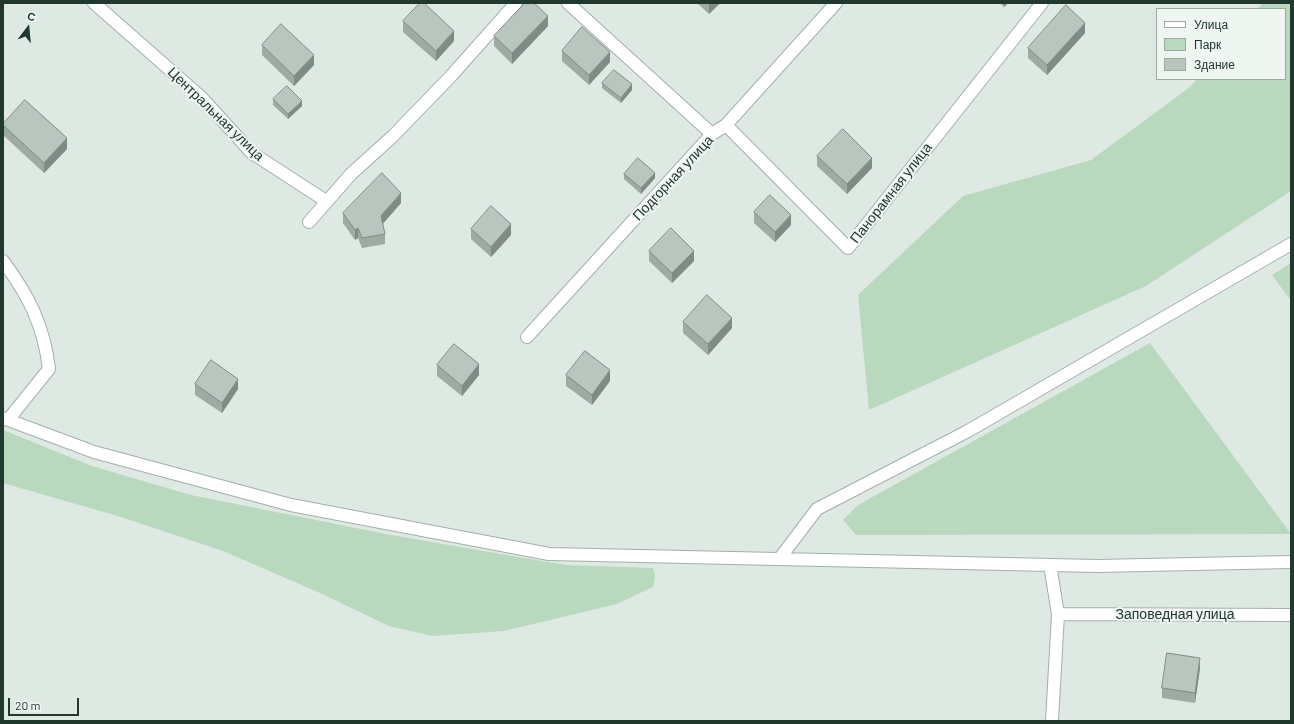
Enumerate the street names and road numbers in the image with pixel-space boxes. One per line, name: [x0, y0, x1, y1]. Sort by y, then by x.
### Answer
street label: Центральная улица: [164, 64, 268, 164]
street label: Подгорная улица: [629, 132, 717, 224]
street label: Панорамная улица: [847, 139, 935, 247]
street label: Заповедная улица: [1116, 606, 1234, 622]

